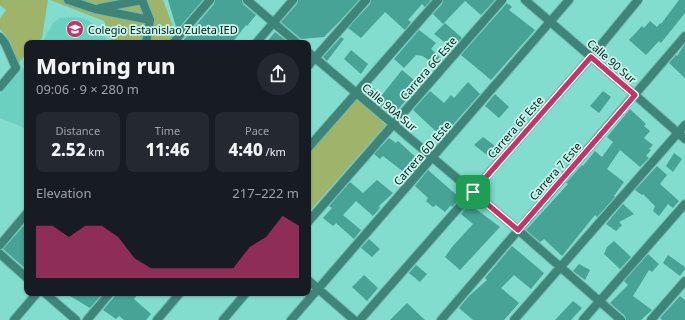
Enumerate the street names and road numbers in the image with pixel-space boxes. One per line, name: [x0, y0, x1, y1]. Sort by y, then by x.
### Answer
street label: Carrera 6C Este: [396, 33, 460, 103]
street label: Calle 90 Sur: [584, 35, 640, 87]
street label: Calle 90A Sur: [359, 79, 421, 135]
street label: Carrera 6F Este: [484, 93, 546, 161]
street label: Carrera 6D Este: [390, 118, 454, 188]
street label: Carrera 7 Este: [526, 139, 584, 203]

